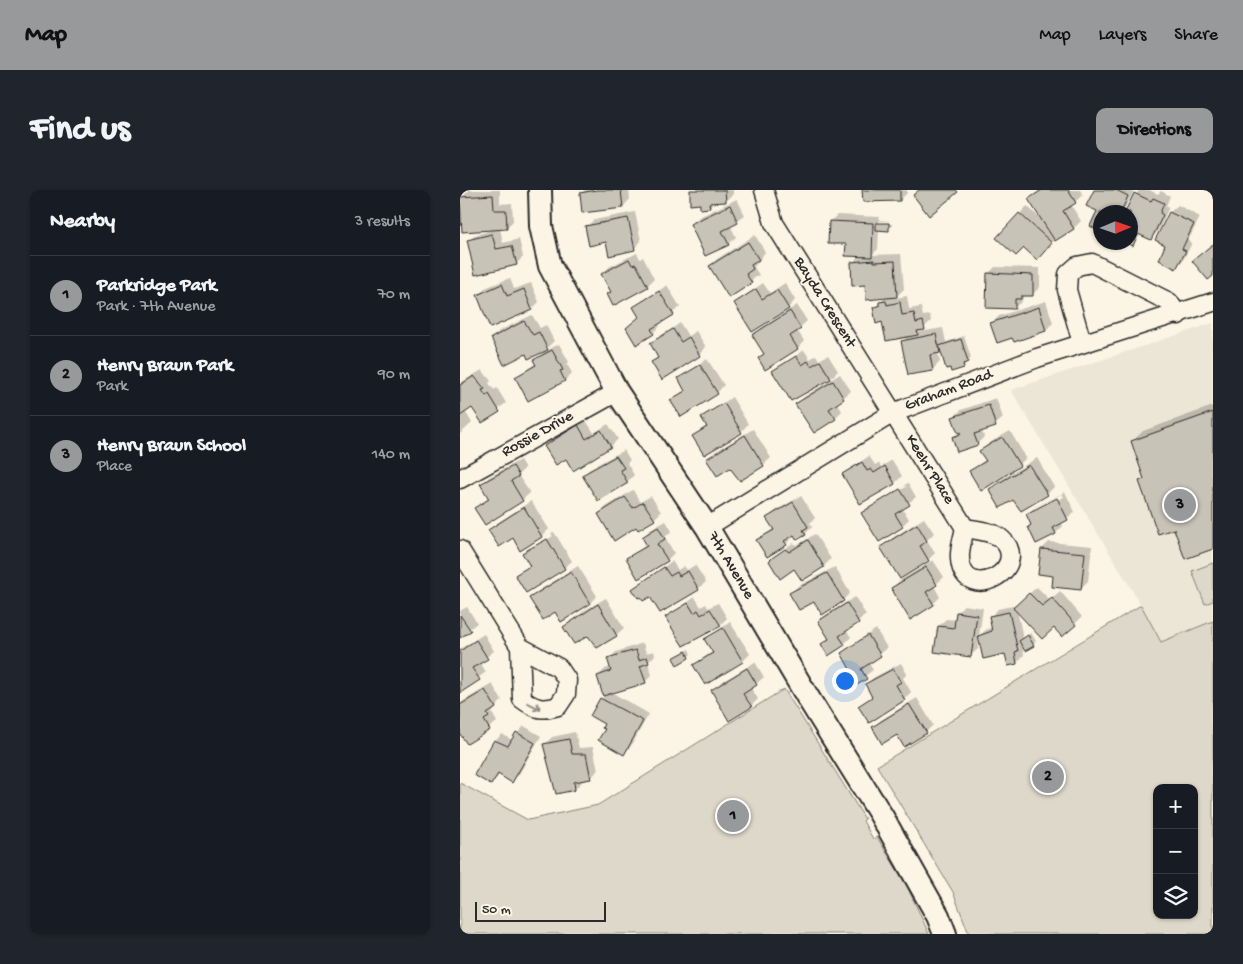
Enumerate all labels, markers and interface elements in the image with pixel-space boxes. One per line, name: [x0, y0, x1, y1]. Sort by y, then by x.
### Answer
text: Map: [25, 21, 67, 50]
text: Map: [1039, 25, 1071, 46]
text: Layers: [1099, 25, 1146, 46]
text: Share: [1174, 25, 1218, 46]
button: Directions: [1096, 108, 1213, 153]
text: Find us: [30, 110, 130, 151]
north arrow: [1093, 205, 1138, 250]
text: Nearby: [50, 210, 115, 235]
text: 3 results: [355, 213, 410, 232]
street label: Bayda Crescent: [788, 253, 860, 353]
text: Parkridge Park: [97, 275, 217, 298]
text: 1: [63, 286, 69, 305]
text: 70 m: [377, 286, 410, 305]
text: Park · 7th Avenue: [97, 298, 215, 317]
text: Henry Braun Park: [97, 355, 233, 378]
street label: Graham Road: [903, 365, 997, 416]
text: 2: [62, 366, 70, 385]
text: 90 m: [378, 366, 410, 385]
text: Park: [97, 378, 128, 397]
street label: Rossie Drive: [499, 407, 578, 462]
street label: Keehr Place: [900, 432, 958, 509]
text: Henry Braun School: [97, 435, 246, 458]
text: 3: [62, 446, 70, 465]
text: 140 m: [372, 446, 410, 465]
text: Place: [97, 458, 132, 477]
pin: 3: [1164, 486, 1196, 524]
street label: 7th Avenue: [702, 528, 758, 604]
your location: [832, 668, 858, 694]
one-way arrow: [526, 702, 541, 712]
pin: 2: [1032, 758, 1064, 796]
map controls: [1153, 784, 1198, 919]
button: +: [1153, 784, 1198, 829]
pin: 1: [717, 797, 749, 835]
button: −: [1153, 829, 1198, 874]
button: layers: [1153, 874, 1198, 919]
scale bar: [475, 899, 606, 922]
text: 50 m: [482, 902, 511, 919]

